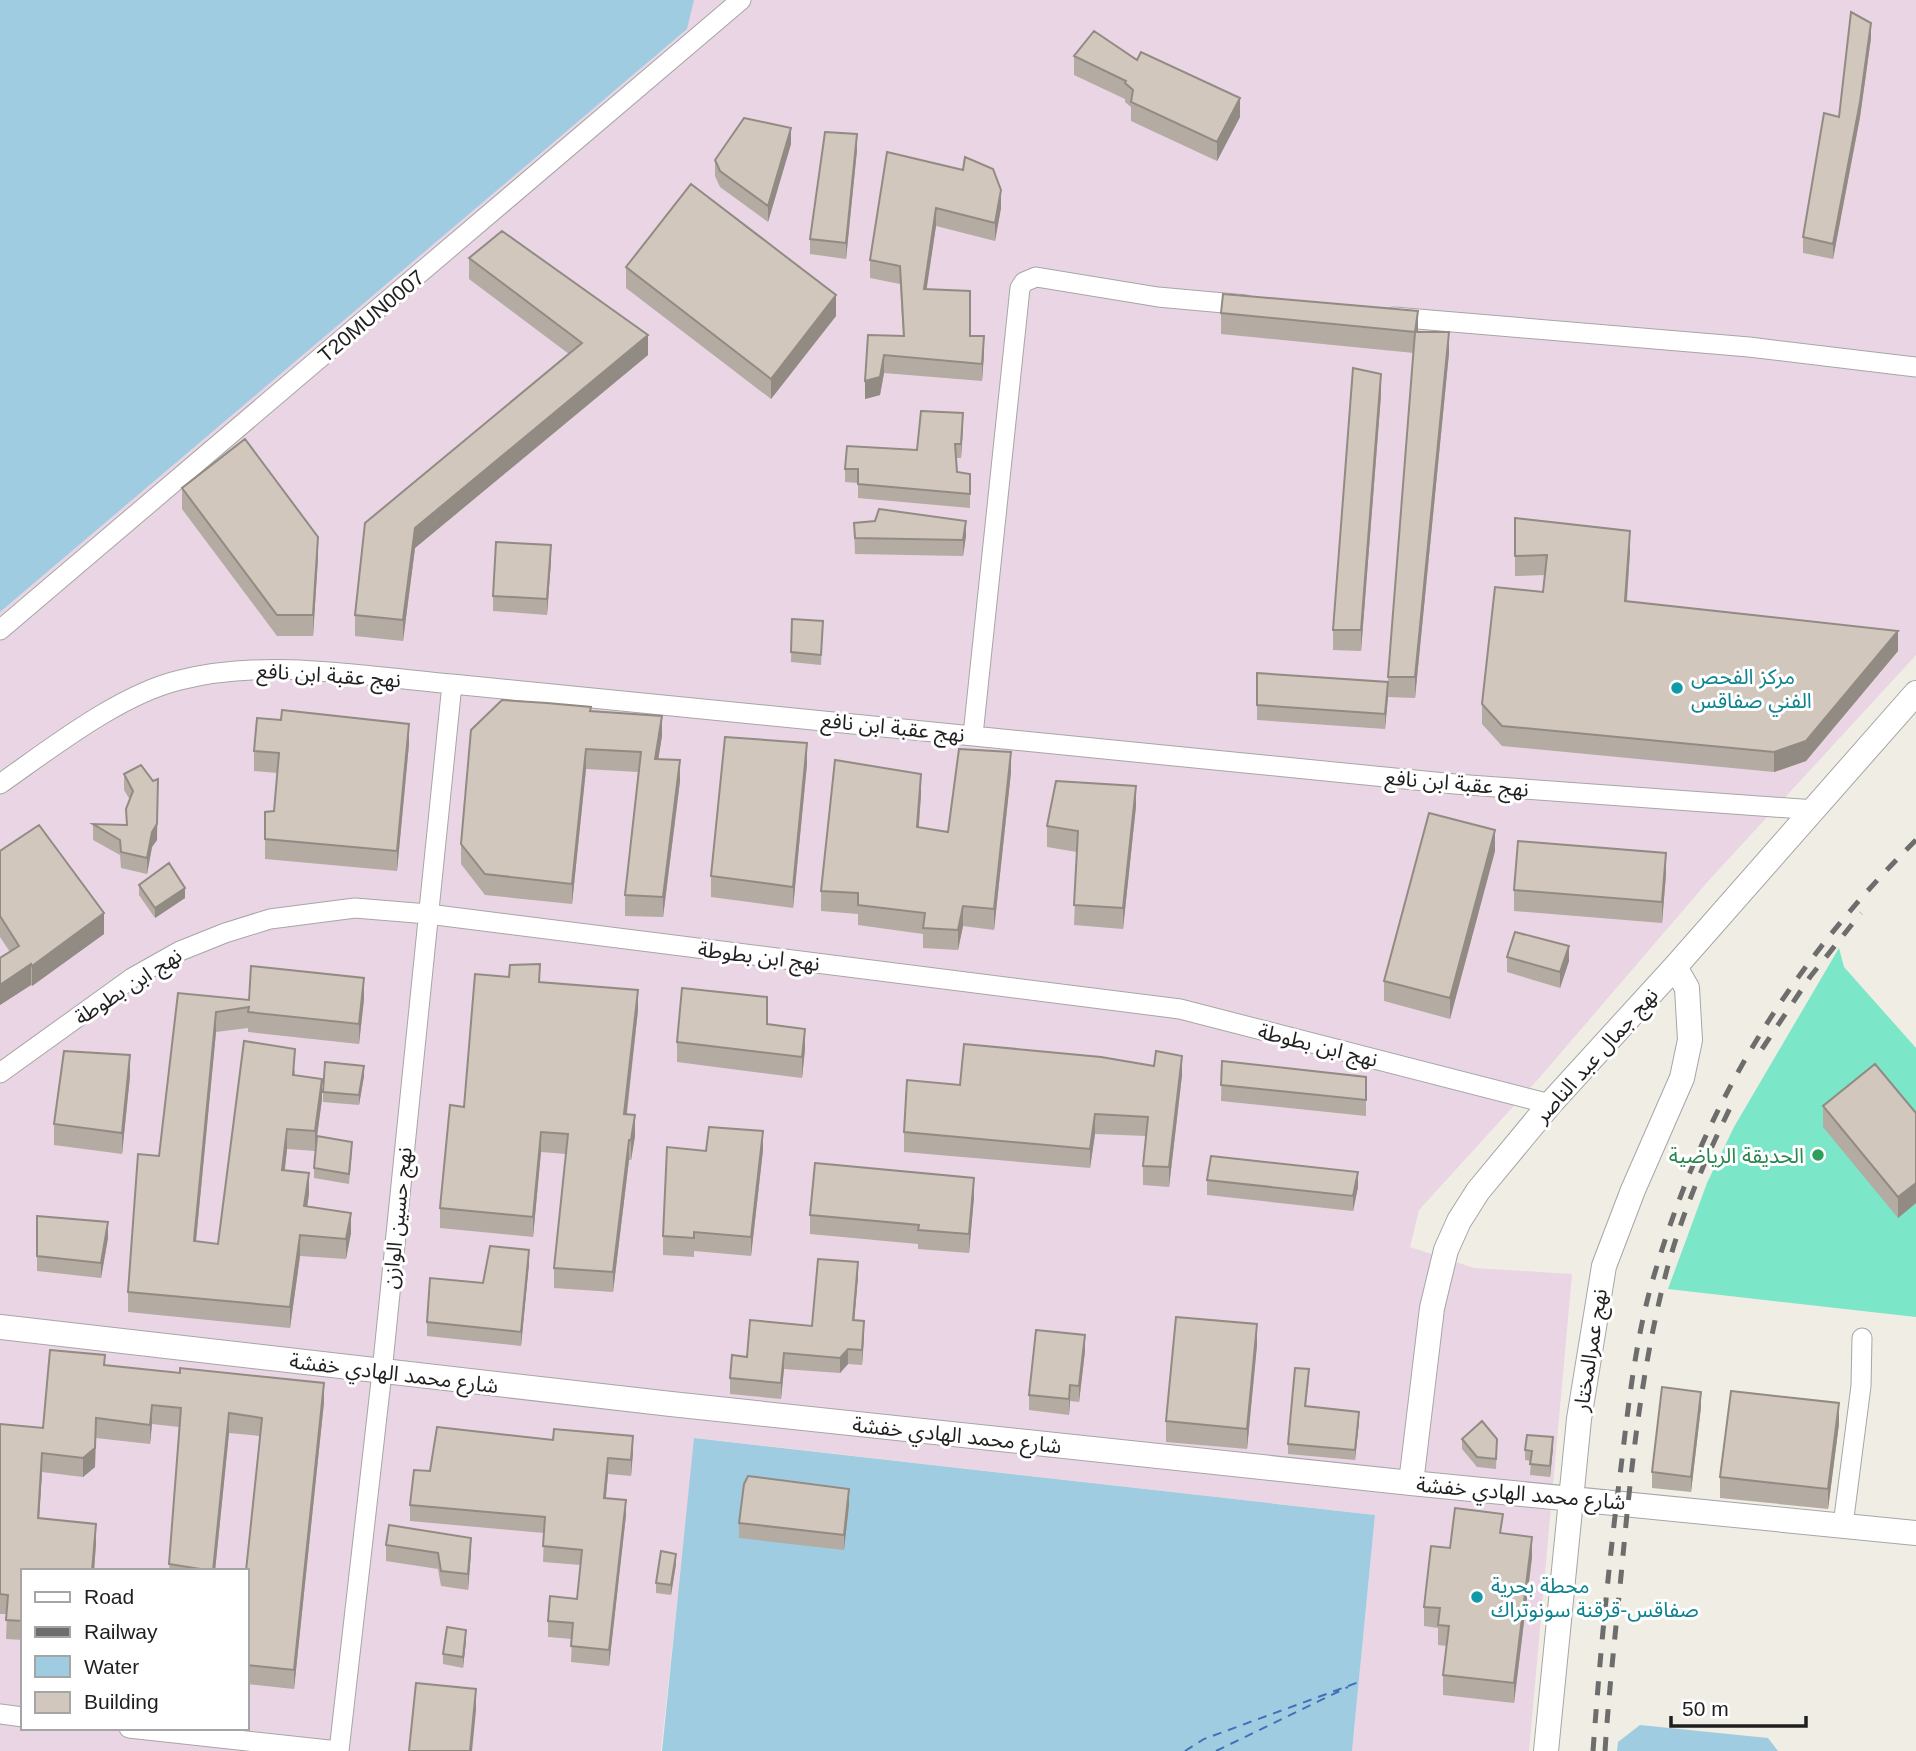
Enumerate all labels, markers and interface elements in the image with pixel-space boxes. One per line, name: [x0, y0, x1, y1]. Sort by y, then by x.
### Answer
street label: T20MUN0007: [314, 265, 428, 367]
street label: نهج عقبة ابن نافع: [256, 659, 402, 695]
place label: مركز الفحص الفني صفاقس: [1691, 665, 1812, 716]
marker: مركز الفحص الفني صفاقس: [1669, 680, 1685, 696]
street label: نهج عقبة ابن نافع: [820, 708, 966, 750]
street label: نهج عقبة ابن نافع: [1384, 765, 1530, 805]
street label: نهج ابن بطوطة: [696, 937, 821, 979]
street label: نهج ابن بطوطة: [70, 943, 188, 1032]
street label: نهج جمال عبد الناصر: [1529, 983, 1665, 1130]
street label: نهج ابن بطوطة: [1255, 1019, 1380, 1075]
place label: الحديقة الرياضية: [1669, 1144, 1804, 1168]
street label: نهج حسين الوازن: [378, 1146, 420, 1290]
marker: الحديقة الرياضية: [1810, 1147, 1826, 1163]
street label: نهج عمرالمختار: [1569, 1287, 1615, 1415]
street label: شارع محمد الهادي خفشة: [288, 1349, 500, 1402]
street label: شارع محمد الهادي خفشة: [851, 1413, 1063, 1462]
street label: شارع محمد الهادي خفشة: [1415, 1472, 1627, 1518]
legend: [21, 1569, 248, 1730]
place label: محطة بحرية صفاقس-قرقنة سونوتراك: [1491, 1574, 1699, 1622]
text: Road: [84, 1585, 134, 1608]
marker: محطة بحرية صفاقس-قرقنة سونوتراك: [1469, 1589, 1485, 1605]
text: Railway: [84, 1620, 158, 1643]
text: Water: [84, 1655, 139, 1678]
scale bar: [1671, 1684, 1806, 1728]
text: Building: [84, 1690, 159, 1713]
text: 50 m: [1682, 1697, 1729, 1720]

